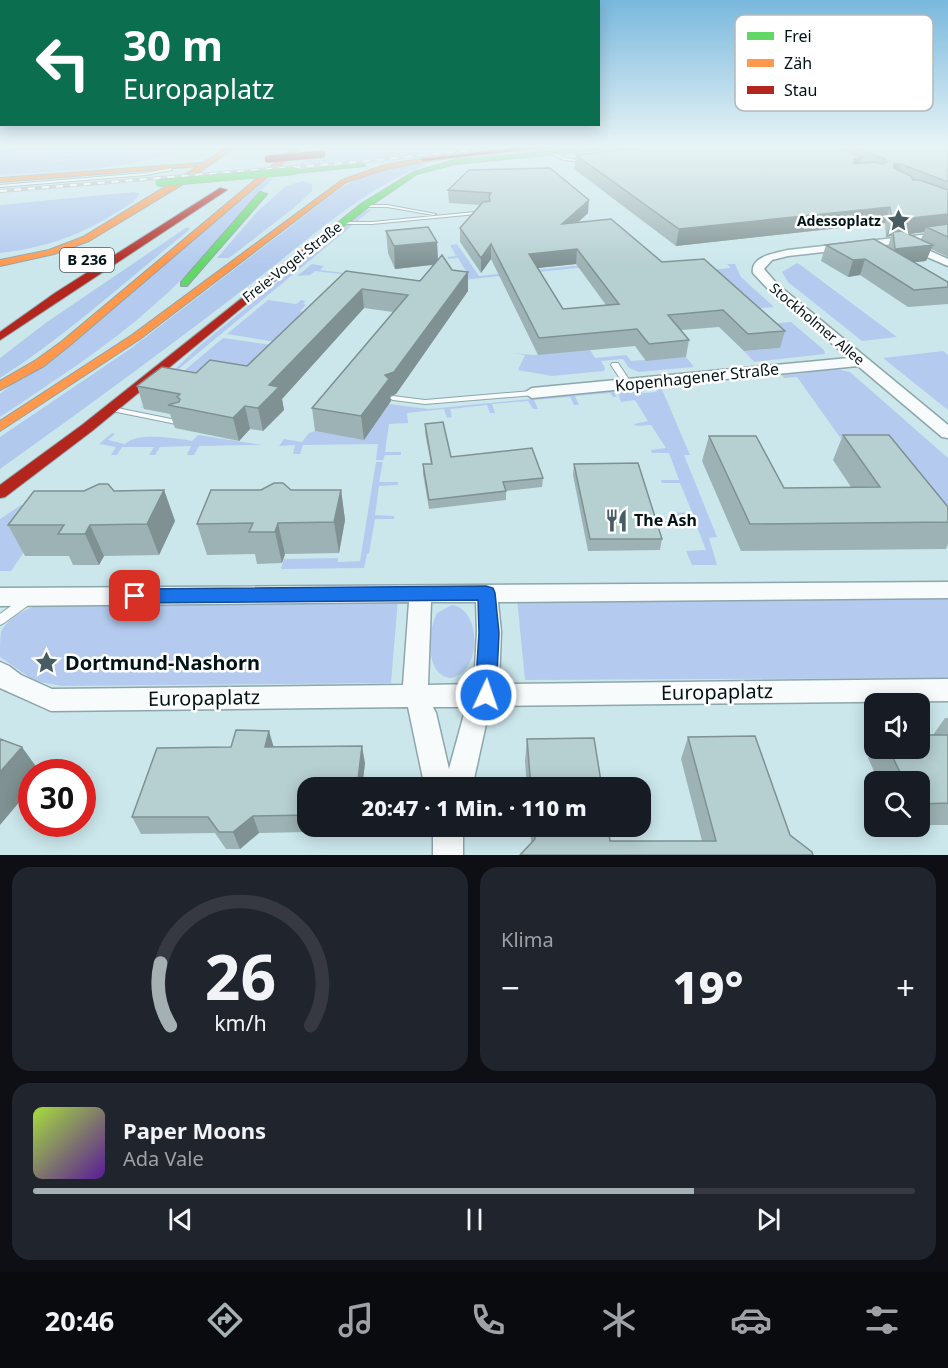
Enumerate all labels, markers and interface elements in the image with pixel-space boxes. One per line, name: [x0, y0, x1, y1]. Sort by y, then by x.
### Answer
legend: [735, 15, 933, 111]
text: 30 m: [123, 16, 223, 73]
icon: left: [24, 24, 102, 102]
text: Frei: [784, 25, 812, 47]
text: Zäh: [784, 52, 812, 74]
text: Europaplatz: [123, 70, 275, 107]
text: Stau: [784, 79, 817, 101]
place icon: Adessoplatz: [886, 208, 912, 234]
place label: Adessoplatz: [797, 211, 881, 230]
street label: Freie-Vogel-Straße: [238, 217, 345, 306]
road number: B 236: [60, 248, 114, 272]
street label: Stockholmer Allee: [766, 278, 869, 369]
street label: Kopenhagener Straße: [614, 357, 780, 397]
restaurant icon: The Ash: [603, 507, 629, 533]
place label: The Ash: [634, 509, 697, 531]
pin: [109, 570, 160, 621]
icon: arrive: [118, 579, 151, 612]
place label: Dortmund-Nashorn: [65, 649, 260, 676]
place icon: Dortmund-Nashorn: [34, 650, 60, 676]
position arrow: [454, 663, 518, 727]
street label: Europaplatz: [661, 677, 773, 706]
street label: Europaplatz: [148, 683, 260, 712]
map controls: [864, 693, 930, 837]
button: sound: [864, 693, 930, 759]
speed limit sign: 30: [18, 759, 96, 837]
button: search: [864, 771, 930, 837]
text: 20:47 · 1 Min. · 110 m: [361, 792, 587, 822]
text: Klima: [501, 926, 554, 953]
text: 26: [204, 933, 276, 1018]
text: 19°: [672, 956, 744, 1017]
text: −: [501, 965, 520, 1010]
text: +: [896, 965, 915, 1010]
text: km/h: [214, 1008, 266, 1037]
text: Paper Moons: [123, 1115, 266, 1145]
text: Ada Vale: [123, 1145, 204, 1172]
icon: previous: [164, 1203, 197, 1236]
icon: pause: [458, 1203, 491, 1236]
icon: next: [752, 1203, 785, 1236]
icon: directions: [204, 1299, 246, 1341]
icon: music: [335, 1299, 377, 1341]
icon: phone: [467, 1299, 509, 1341]
icon: climate: [598, 1299, 640, 1341]
icon: car: [730, 1299, 772, 1341]
icon: filters: [861, 1299, 903, 1341]
text: 20:46: [45, 1302, 114, 1339]

